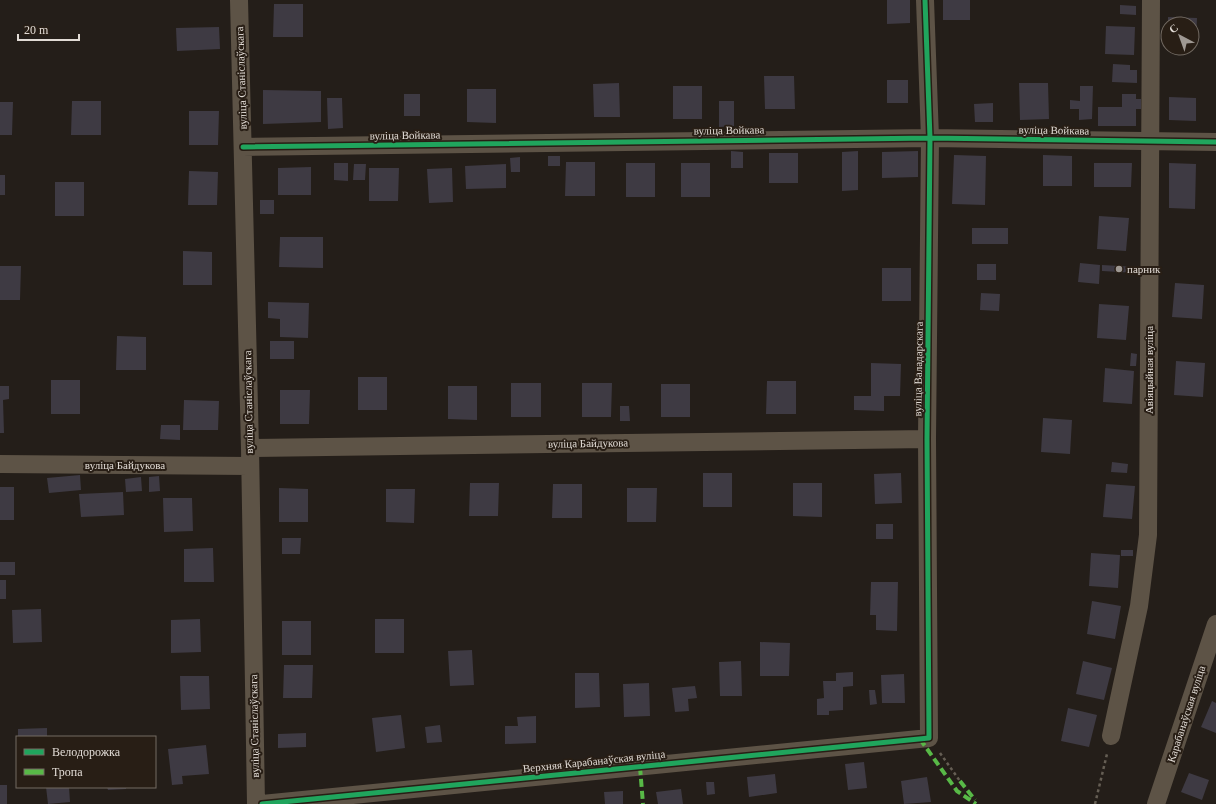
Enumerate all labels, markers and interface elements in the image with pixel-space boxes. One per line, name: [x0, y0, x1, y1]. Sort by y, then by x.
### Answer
scale bar: [18, 16, 79, 42]
north arrow: [1160, 16, 1200, 56]
text: С: [1167, 21, 1180, 36]
text: 20 m: [24, 23, 49, 37]
street label: вуліца Станіслаўскага: [233, 26, 249, 130]
street label: вуліца Войкава: [694, 123, 765, 137]
street label: вуліца Войкава: [1019, 123, 1090, 137]
street label: вуліца Войкава: [370, 128, 441, 142]
place label: парник: [1127, 263, 1161, 275]
marker: парник: [1114, 264, 1124, 274]
street label: вуліца Валадарскага: [911, 321, 925, 417]
street label: Авіяцыйная вуліца: [1143, 326, 1155, 414]
street label: вуліца Станіслаўскага: [241, 350, 255, 454]
street label: вуліца Байдукова: [548, 436, 628, 450]
street label: вуліца Байдукова: [85, 459, 165, 471]
street label: Карабанаўская вуліца: [1165, 664, 1207, 764]
street label: вуліца Станіслаўскага: [247, 674, 261, 778]
legend: [16, 736, 156, 788]
text: Велодорожка: [52, 745, 121, 759]
street label: Верхняя Карабанаўская вуліца: [522, 748, 666, 774]
text: Тропа: [52, 765, 83, 779]

